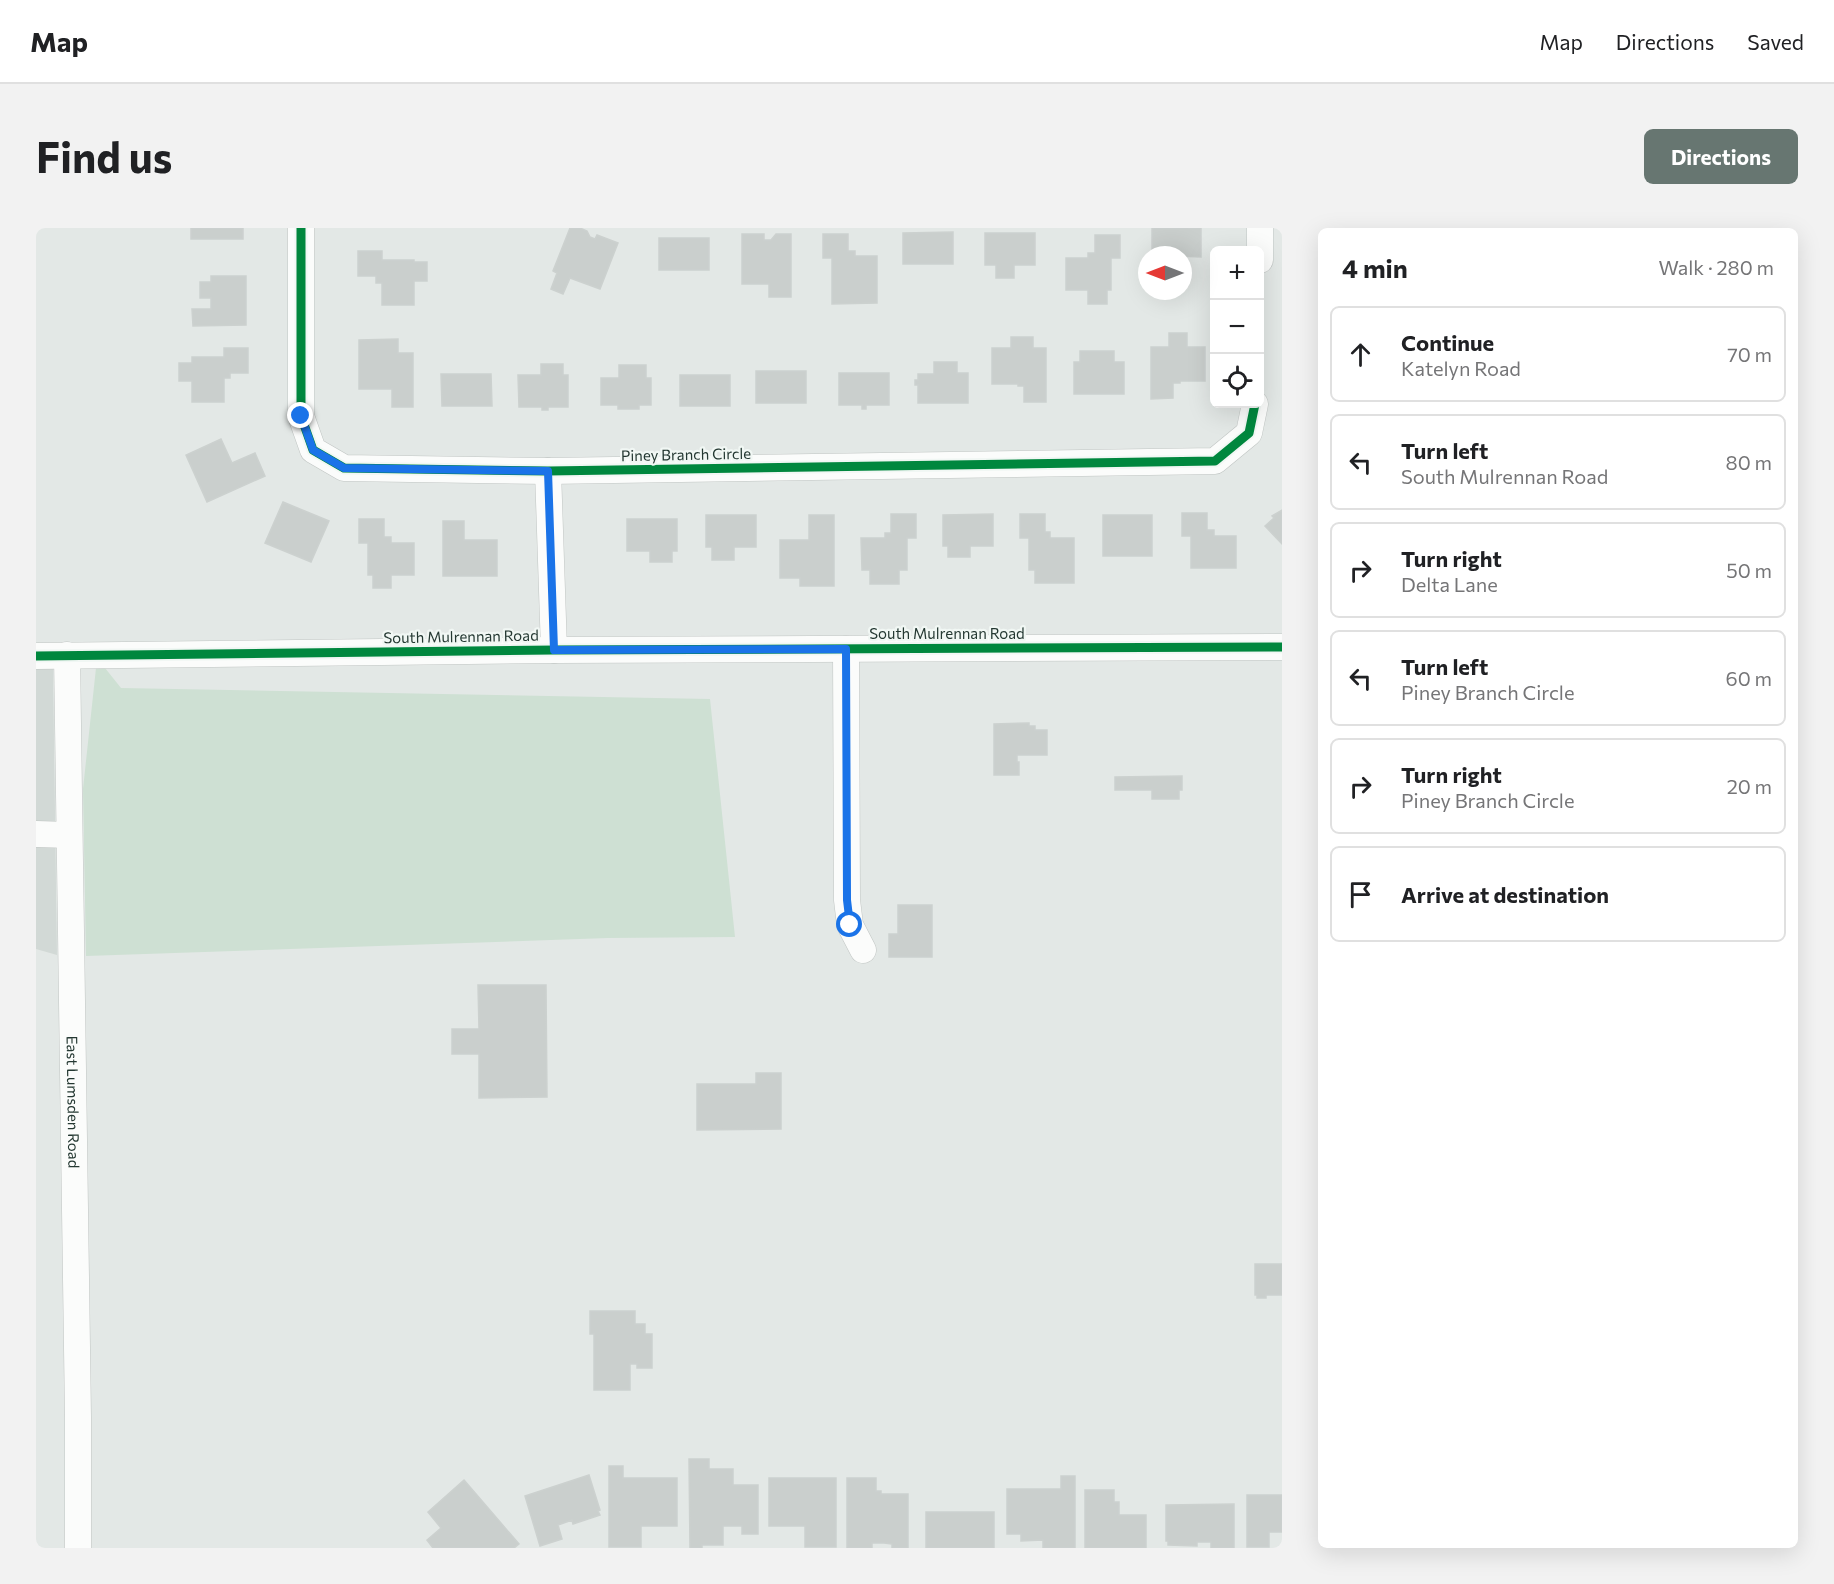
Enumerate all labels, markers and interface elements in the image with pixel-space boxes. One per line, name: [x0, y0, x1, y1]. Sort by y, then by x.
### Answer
text: Map: [30, 24, 88, 58]
text: Map: [1540, 29, 1583, 54]
text: Directions: [1616, 29, 1714, 54]
text: Saved: [1747, 29, 1804, 54]
button: Directions: [1644, 129, 1798, 184]
text: Find us: [36, 130, 172, 182]
north arrow: [1138, 246, 1192, 300]
map controls: [1210, 246, 1264, 408]
button: +: [1210, 246, 1264, 300]
text: 4 min: [1342, 252, 1408, 283]
text: Walk · 280 m: [1658, 255, 1774, 279]
button: −: [1210, 300, 1264, 354]
text: Continue: [1401, 329, 1494, 356]
icon: ahead: [1344, 338, 1377, 371]
text: 70 m: [1727, 342, 1772, 366]
button: locate: [1210, 354, 1264, 408]
text: Katelyn Road: [1401, 356, 1521, 380]
route end: [287, 402, 313, 428]
text: Turn left: [1401, 437, 1488, 464]
street label: Piney Branch Circle: [621, 444, 751, 464]
icon: left: [1344, 446, 1377, 479]
text: 80 m: [1726, 450, 1772, 474]
text: South Mulrennan Road: [1401, 464, 1608, 488]
text: Turn right: [1401, 545, 1502, 572]
icon: right: [1344, 554, 1377, 587]
text: 50 m: [1726, 558, 1772, 582]
text: Delta Lane: [1401, 572, 1498, 596]
street label: South Mulrennan Road: [869, 624, 1025, 642]
street label: South Mulrennan Road: [383, 626, 539, 646]
text: Turn left: [1401, 653, 1488, 680]
icon: left: [1344, 662, 1377, 695]
text: 60 m: [1726, 666, 1772, 690]
text: Piney Branch Circle: [1401, 680, 1574, 704]
text: Turn right: [1401, 761, 1502, 788]
icon: right: [1344, 770, 1377, 803]
text: 20 m: [1727, 774, 1772, 798]
text: Piney Branch Circle: [1401, 788, 1574, 812]
icon: arrive: [1344, 878, 1377, 911]
text: Arrive at destination: [1401, 881, 1609, 908]
route start: [836, 911, 862, 937]
street label: East Lumsden Road: [63, 1036, 83, 1168]

